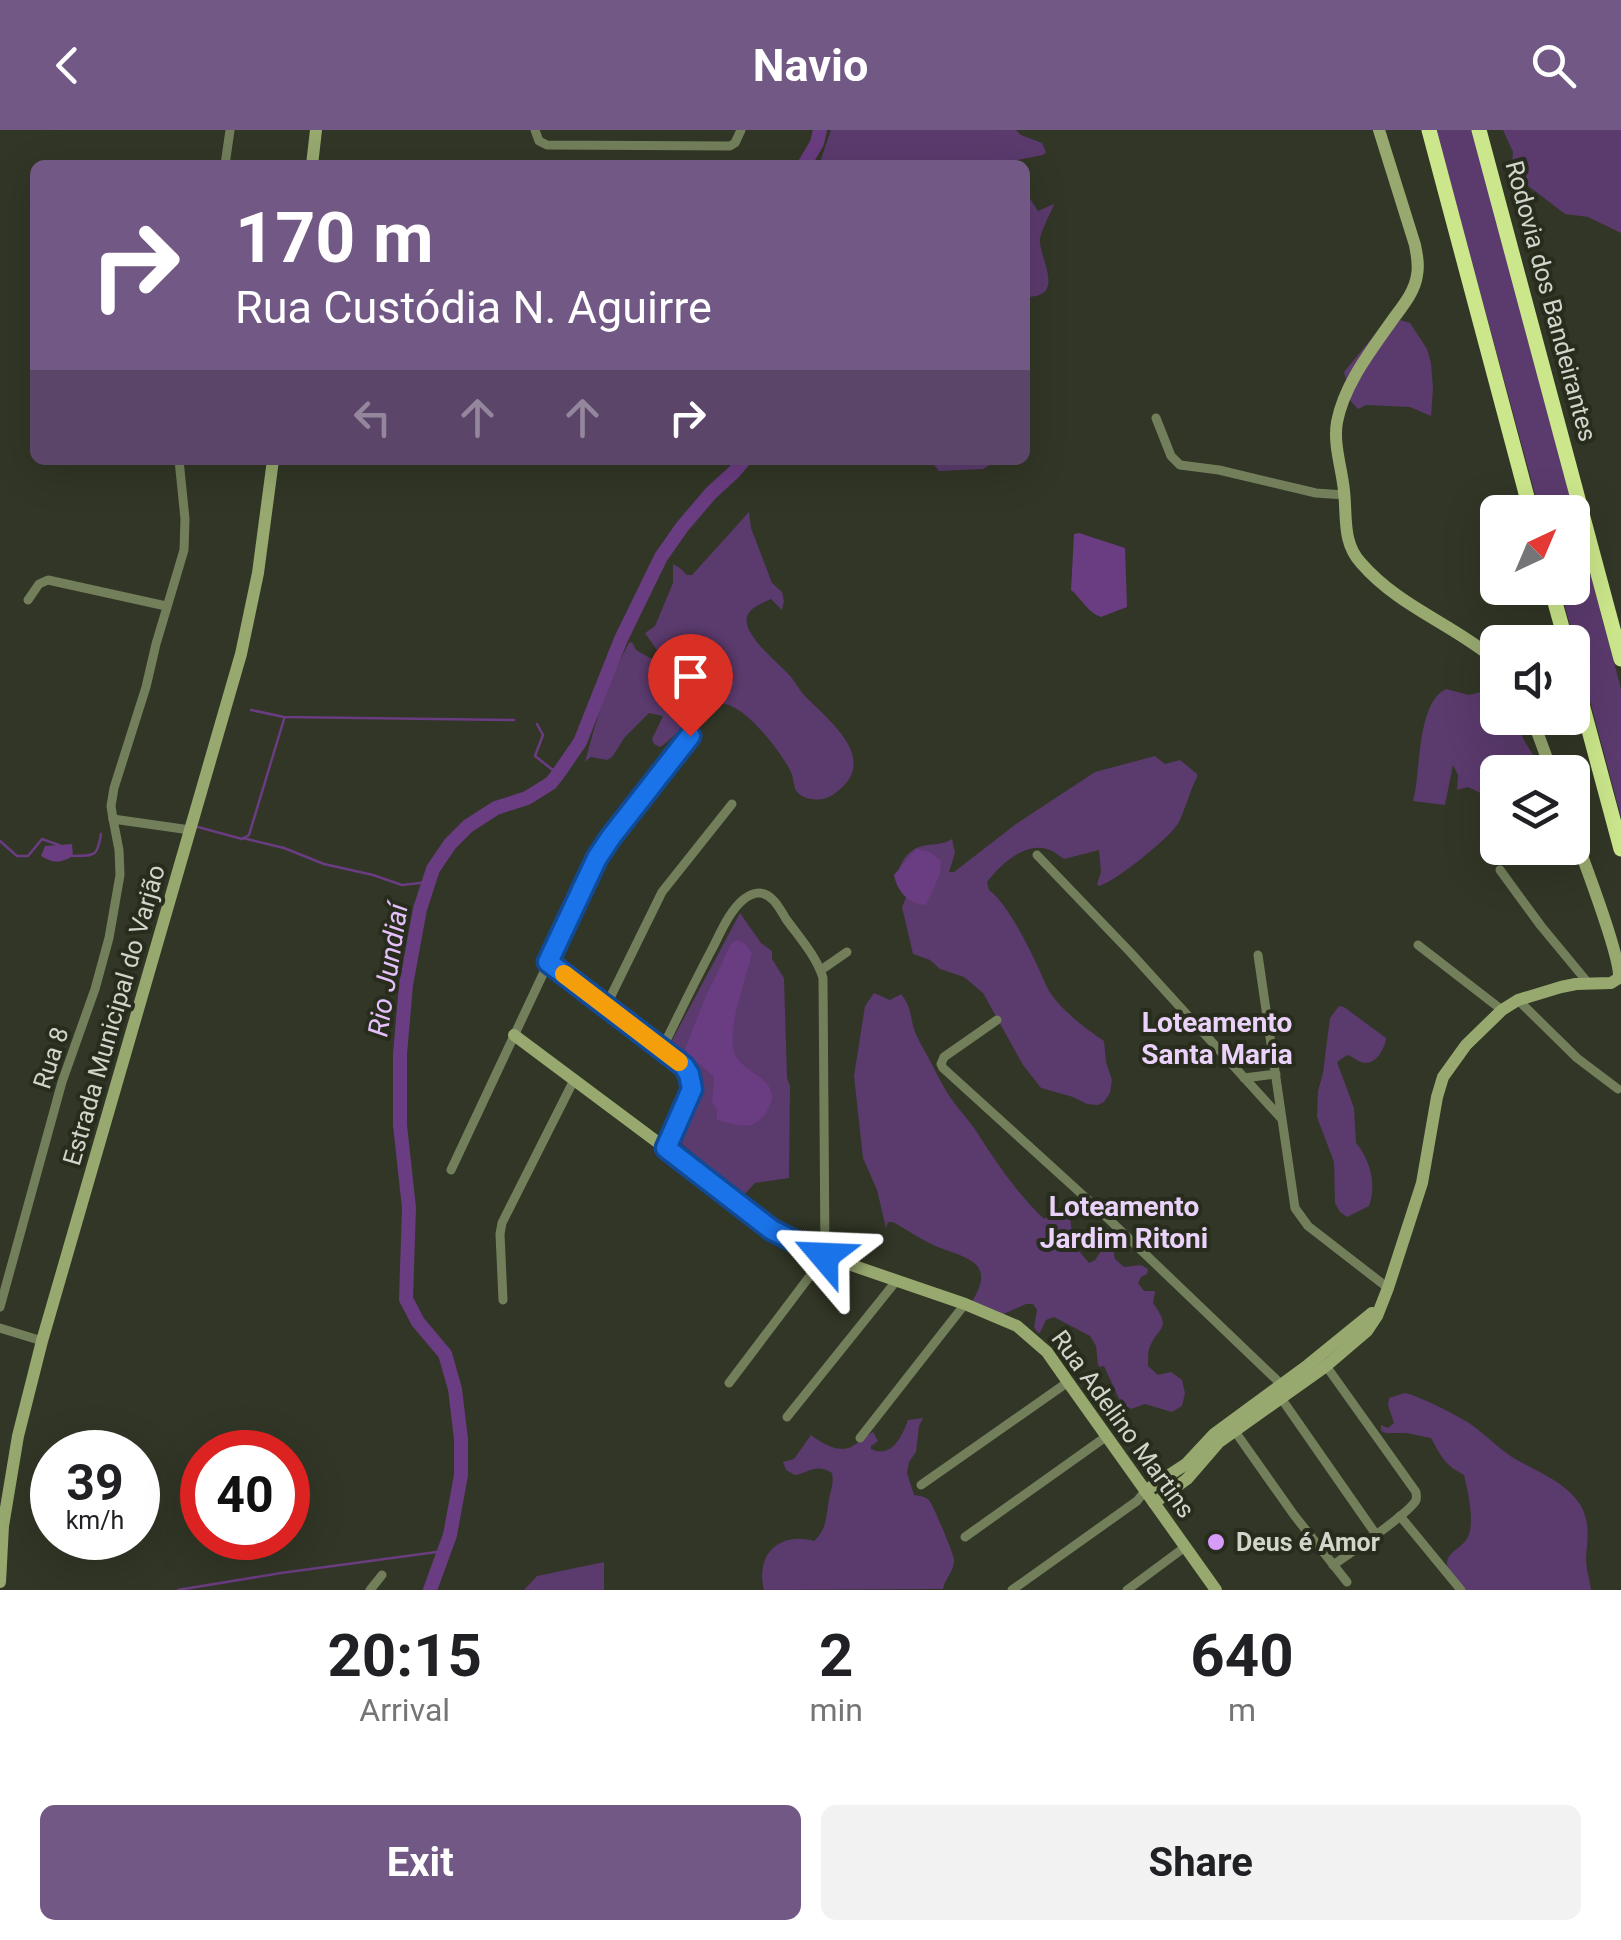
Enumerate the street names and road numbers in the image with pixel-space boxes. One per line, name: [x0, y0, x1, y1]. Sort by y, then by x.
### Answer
street label: Rodovia dos Bandeirantes: [1500, 157, 1602, 445]
street label: Estrada Municipal do Varjão: [57, 861, 171, 1169]
street label: Rua 8: [27, 1024, 75, 1092]
street label: Rua Adelino Martins: [1045, 1325, 1201, 1523]

